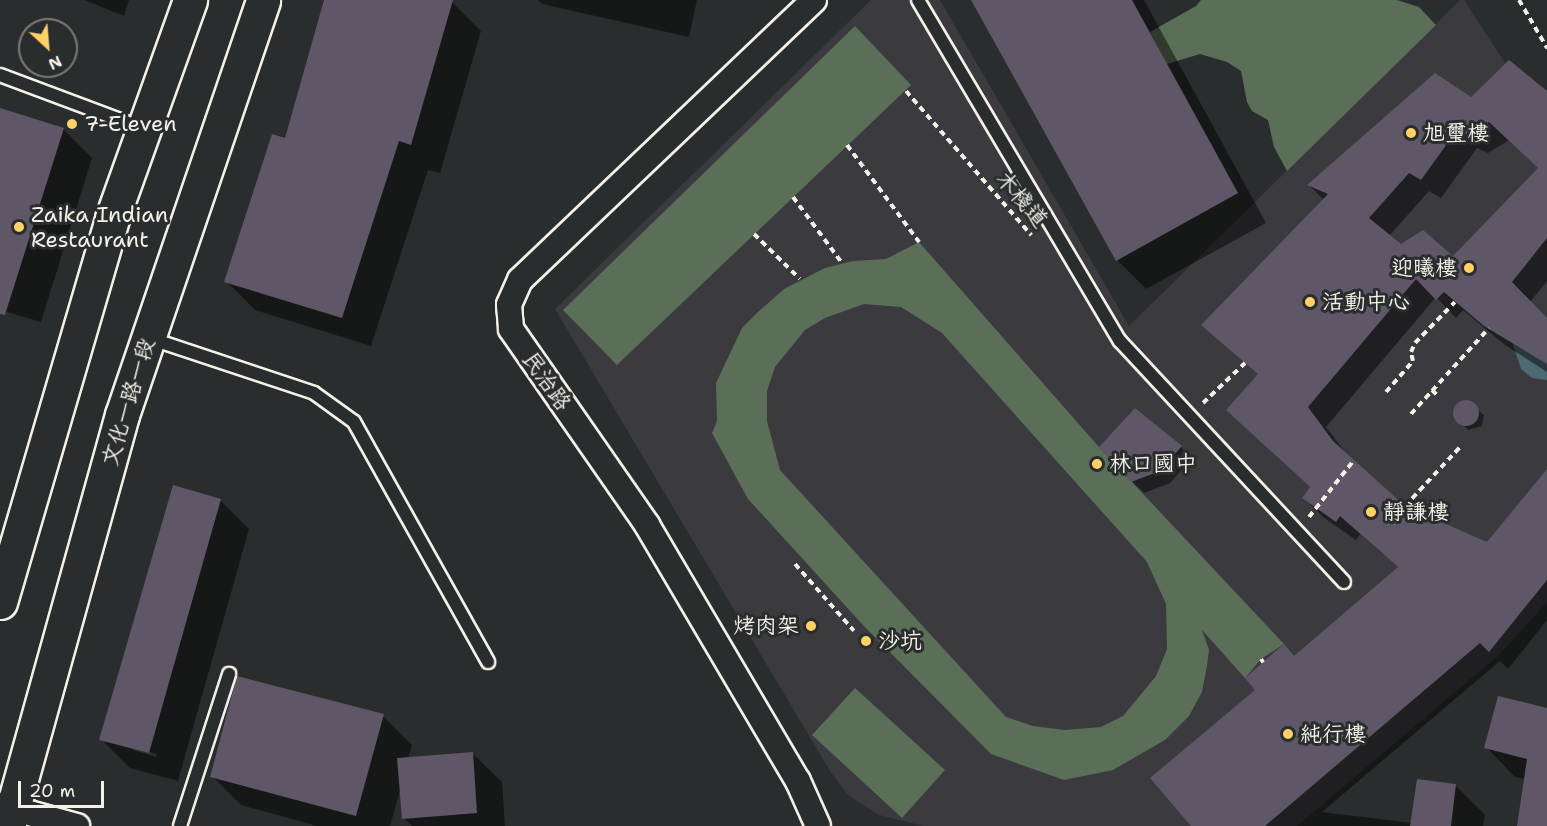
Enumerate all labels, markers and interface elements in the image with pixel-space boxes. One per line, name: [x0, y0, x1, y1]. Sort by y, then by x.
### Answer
north arrow: [18, 18, 78, 78]
text: N: [45, 51, 66, 75]
place label: 7-Eleven: [84, 111, 177, 137]
marker: 7-Eleven: [65, 117, 79, 131]
place label: 旭璽樓: [1423, 120, 1489, 146]
marker: 旭璽樓: [1404, 126, 1418, 140]
street label: 木棧道: [990, 165, 1054, 233]
place label: Zaika Indian Restaurant: [31, 201, 168, 252]
marker: Zaika Indian Restaurant: [12, 220, 26, 234]
place label: 迎曦樓: [1391, 255, 1457, 281]
marker: 迎曦樓: [1462, 261, 1476, 275]
place label: 活動中心: [1322, 289, 1410, 315]
marker: 活動中心: [1303, 295, 1317, 309]
street label: 文化一路一段: [96, 335, 160, 469]
street label: 民治路: [517, 346, 577, 416]
place label: 林口國中: [1109, 451, 1197, 477]
marker: 林口國中: [1090, 457, 1104, 471]
place label: 靜謙樓: [1383, 499, 1449, 525]
marker: 靜謙樓: [1364, 505, 1378, 519]
place label: 烤肉架: [733, 613, 799, 639]
marker: 烤肉架: [804, 619, 818, 633]
place label: 沙坑: [878, 628, 922, 654]
marker: 沙坑: [859, 634, 873, 648]
place label: 純行樓: [1300, 721, 1366, 747]
marker: 純行樓: [1281, 727, 1295, 741]
scale bar: [21, 769, 106, 807]
text: 20 m: [29, 779, 75, 803]

